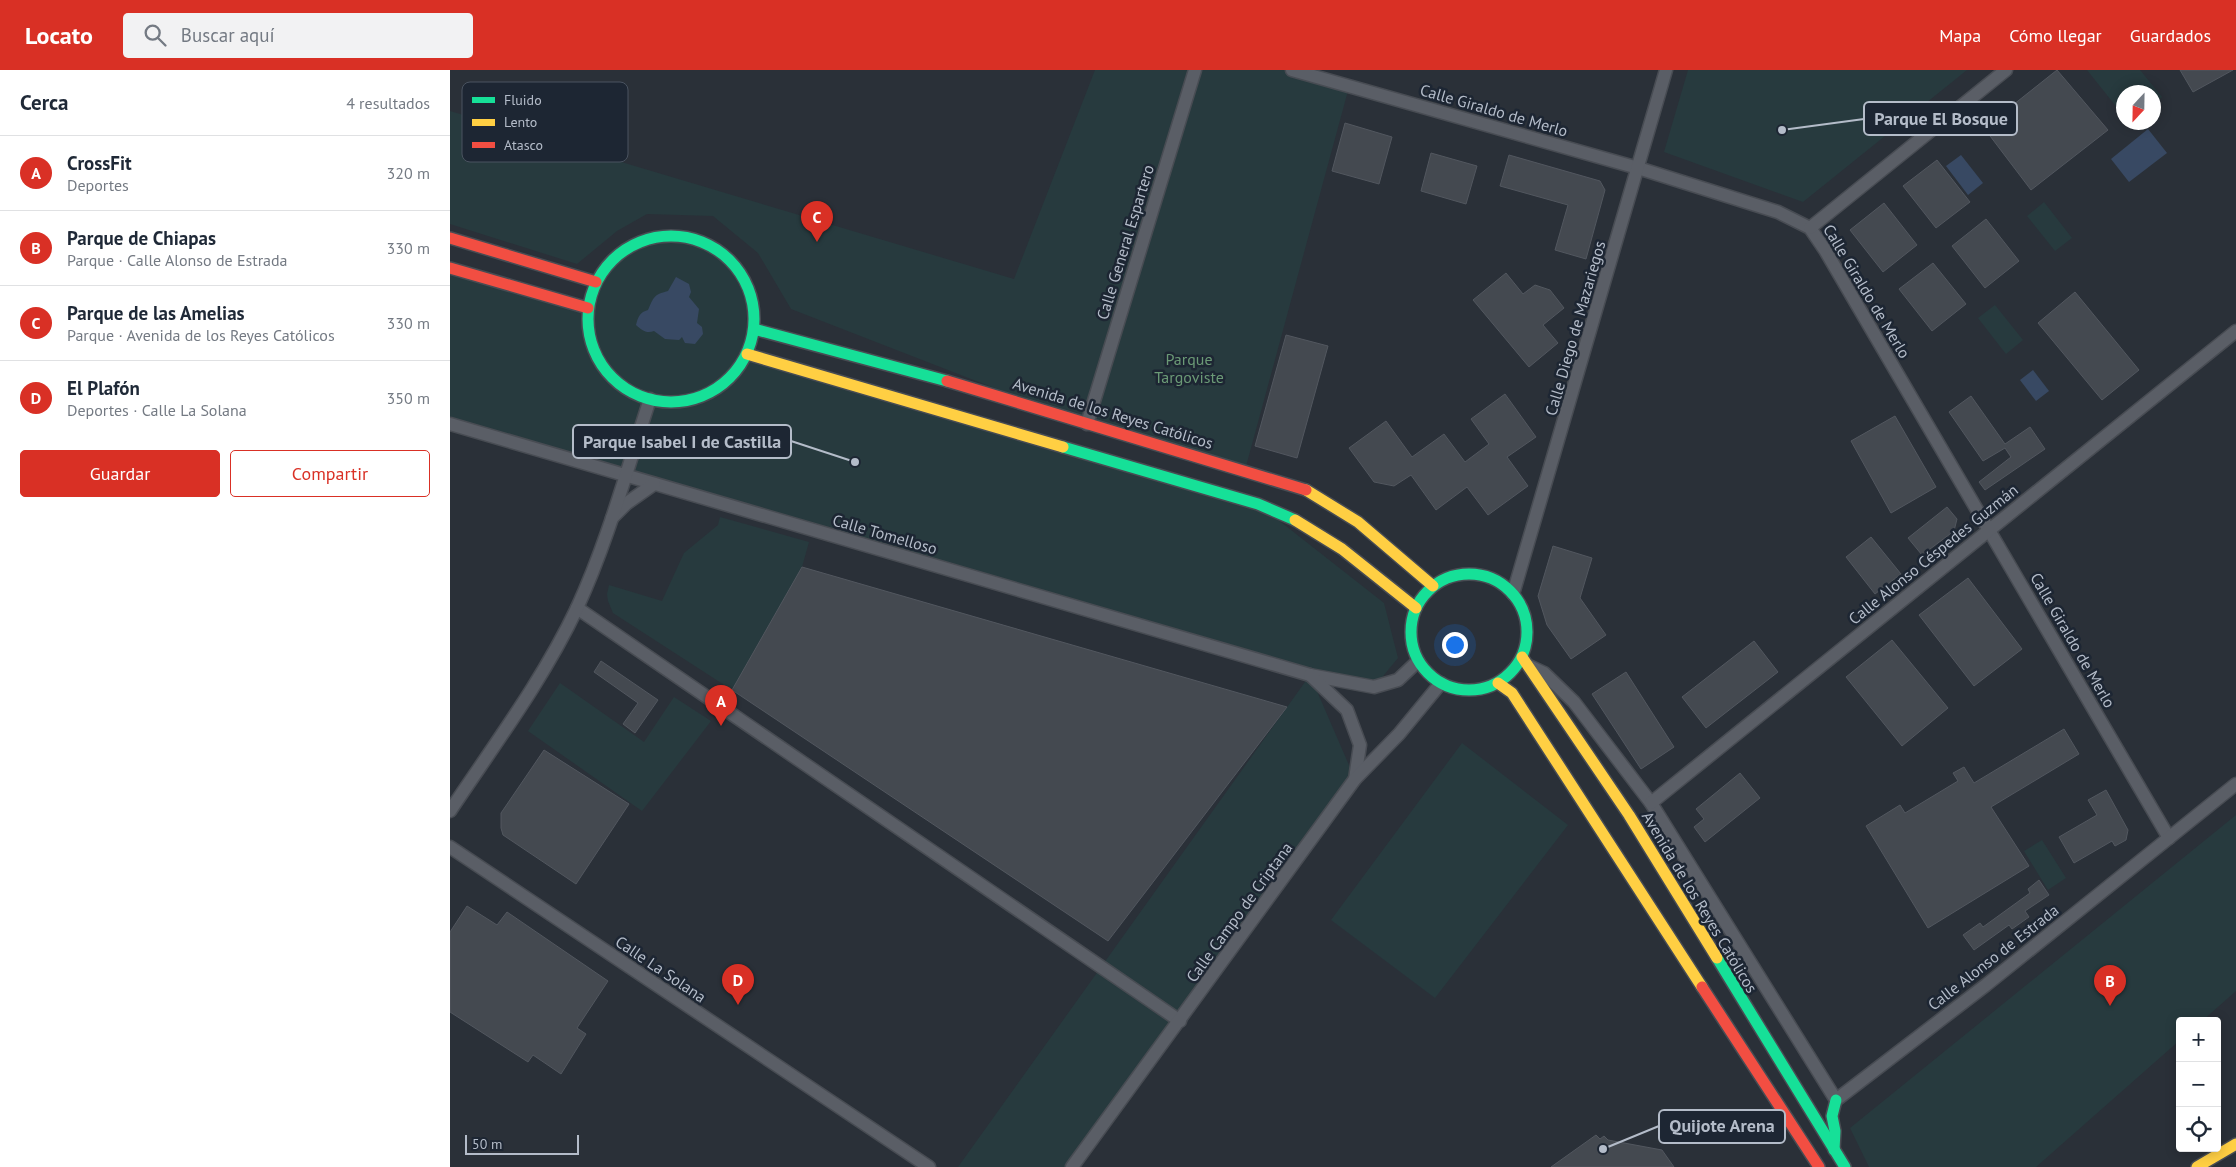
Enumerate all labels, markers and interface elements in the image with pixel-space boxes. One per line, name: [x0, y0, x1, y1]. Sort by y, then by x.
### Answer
search box: [123, 13, 473, 58]
text: Locato: [25, 20, 93, 51]
icon: search: [141, 21, 169, 49]
text: Buscar aquí: [181, 23, 275, 47]
text: Mapa: [1939, 24, 1981, 47]
text: Cómo llegar: [2009, 24, 2102, 47]
text: Guardados: [2130, 24, 2211, 47]
street label: Calle Giraldo de Merlo: [1418, 79, 1570, 141]
legend: [462, 82, 628, 162]
north arrow: [2116, 85, 2161, 130]
text: Cerca: [20, 89, 69, 116]
text: Fluido: [504, 91, 542, 109]
text: 4 resultados: [346, 93, 430, 113]
callout: Parque El Bosque: [1864, 102, 2017, 135]
text: Parque El Bosque: [1874, 107, 2008, 130]
text: Lento: [504, 113, 537, 131]
text: Atasco: [504, 136, 543, 154]
text: CrossFit: [67, 151, 132, 175]
street label: Calle General Espartero: [1092, 162, 1158, 322]
text: A: [31, 163, 41, 183]
text: 320 m: [387, 163, 430, 183]
text: Deportes: [67, 175, 129, 195]
pin: C: [801, 201, 833, 242]
street label: Calle Giraldo de Merlo: [1819, 220, 1915, 362]
text: Parque de Chiapas: [67, 226, 216, 250]
text: B: [31, 238, 41, 258]
text: 330 m: [387, 238, 430, 258]
street label: Calle Diego de Mazariegos: [1540, 238, 1610, 418]
text: Parque · Calle Alonso de Estrada: [67, 250, 288, 270]
text: Parque de las Amelias: [67, 301, 245, 325]
text: C: [32, 313, 40, 333]
text: 330 m: [387, 313, 430, 333]
text: Parque · Avenida de los Reyes Católicos: [67, 325, 335, 345]
park label: Parque Targoviste: [1154, 349, 1224, 387]
street label: Avenida de los Reyes Católicos: [1010, 373, 1216, 453]
text: El Plafón: [67, 376, 140, 400]
text: D: [31, 388, 41, 408]
text: 350 m: [387, 388, 430, 408]
text: Deportes · Calle La Solana: [67, 400, 247, 420]
callout: Parque Isabel I de Castilla: [573, 425, 791, 458]
text: Parque Isabel I de Castilla: [583, 430, 781, 453]
button: Guardar: [20, 450, 220, 497]
button: Compartir: [230, 450, 430, 497]
street label: Calle Alonso Céspedes Guzmán: [1844, 479, 2022, 629]
street label: Calle Tomelloso: [830, 510, 940, 558]
street label: Calle Giraldo de Merlo: [2026, 569, 2120, 711]
your location: [1442, 632, 1468, 658]
pin: A: [705, 685, 737, 726]
street label: Avenida de los Reyes Católicos: [1638, 808, 1762, 997]
street label: Calle Campo de Criptana: [1181, 838, 1297, 986]
street label: Calle Alonso de Estrada: [1924, 900, 2062, 1014]
street label: Calle La Solana: [612, 931, 710, 1007]
pin: D: [722, 964, 754, 1005]
pin: B: [2094, 965, 2126, 1006]
map controls: [2176, 1017, 2221, 1152]
button: +: [2176, 1017, 2221, 1062]
button: −: [2176, 1062, 2221, 1107]
button: locate: [2176, 1107, 2221, 1152]
callout: Quijote Arena: [1659, 1110, 1785, 1143]
text: Quijote Arena: [1669, 1114, 1775, 1137]
scale bar: [465, 1132, 579, 1155]
text: 50 m: [472, 1135, 502, 1153]

